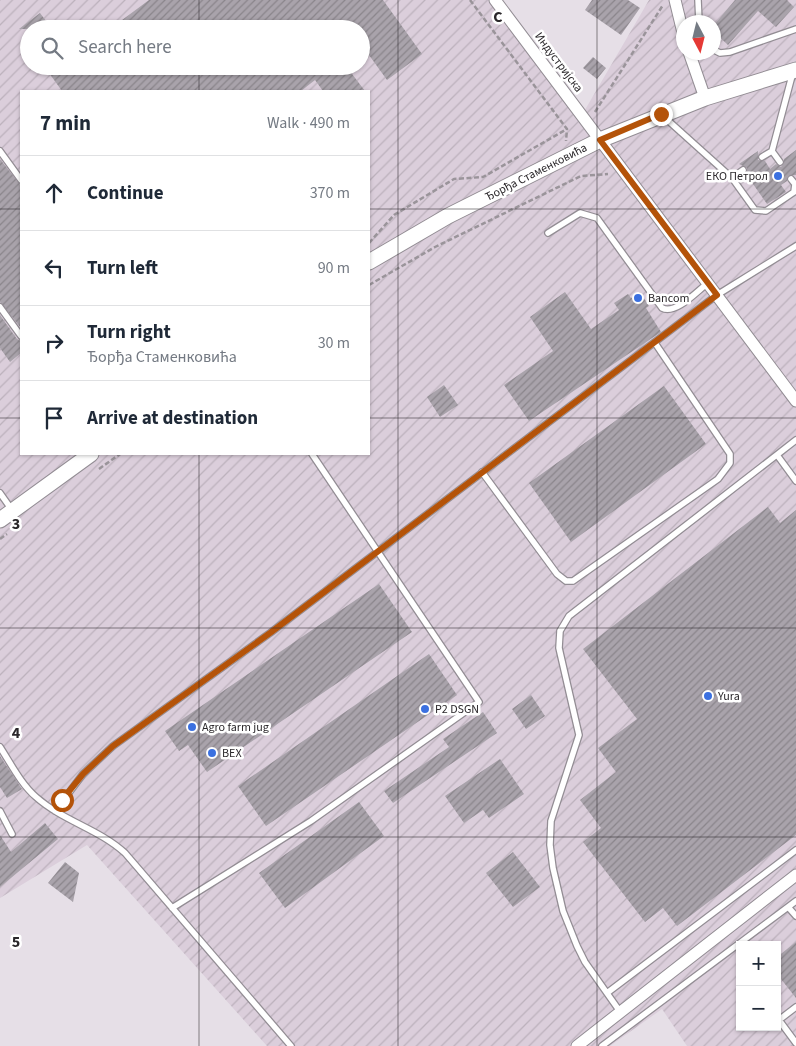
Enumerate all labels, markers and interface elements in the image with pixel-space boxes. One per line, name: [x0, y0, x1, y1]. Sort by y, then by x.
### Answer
text: C: [493, 6, 503, 28]
north arrow: [676, 15, 721, 60]
search box: [20, 20, 370, 75]
street label: Индустријска: [530, 29, 587, 96]
icon: search: [38, 34, 66, 62]
text: Search here: [78, 34, 172, 61]
route end: [650, 103, 673, 126]
text: 7 min: [40, 108, 91, 138]
text: Walk · 490 m: [267, 112, 350, 134]
street label: Ђорђа Стаменковића: [482, 139, 590, 206]
place label: ЕКО Петрол: [706, 168, 768, 185]
marker: ЕКО Петрол: [772, 170, 784, 182]
icon: ahead: [40, 179, 68, 207]
text: Continue: [87, 180, 164, 207]
text: 370 m: [310, 182, 350, 204]
icon: left: [40, 254, 68, 282]
text: Turn left: [87, 255, 158, 282]
text: 90 m: [318, 257, 350, 279]
place label: Bancom: [648, 290, 689, 307]
marker: Bancom: [632, 292, 644, 304]
text: Turn right: [87, 319, 171, 346]
icon: right: [40, 329, 68, 357]
text: 30 m: [318, 332, 350, 354]
text: Ђорђа Стаменковића: [87, 346, 237, 368]
icon: arrive: [40, 404, 68, 432]
text: Arrive at destination: [87, 405, 258, 432]
text: 3: [12, 513, 20, 535]
place label: Yura: [717, 688, 740, 705]
marker: Yura: [702, 690, 714, 702]
place label: P2 DSGN: [435, 701, 479, 718]
marker: P2 DSGN: [419, 703, 431, 715]
place label: Agro farm jug: [202, 719, 269, 736]
marker: Agro farm jug: [186, 721, 198, 733]
text: 4: [12, 722, 21, 744]
place label: BEX: [222, 745, 242, 762]
marker: BEX: [206, 747, 218, 759]
route start: [51, 789, 74, 812]
text: 5: [12, 931, 20, 953]
map controls: [736, 941, 781, 1031]
button: +: [736, 941, 781, 986]
button: −: [736, 986, 781, 1031]

